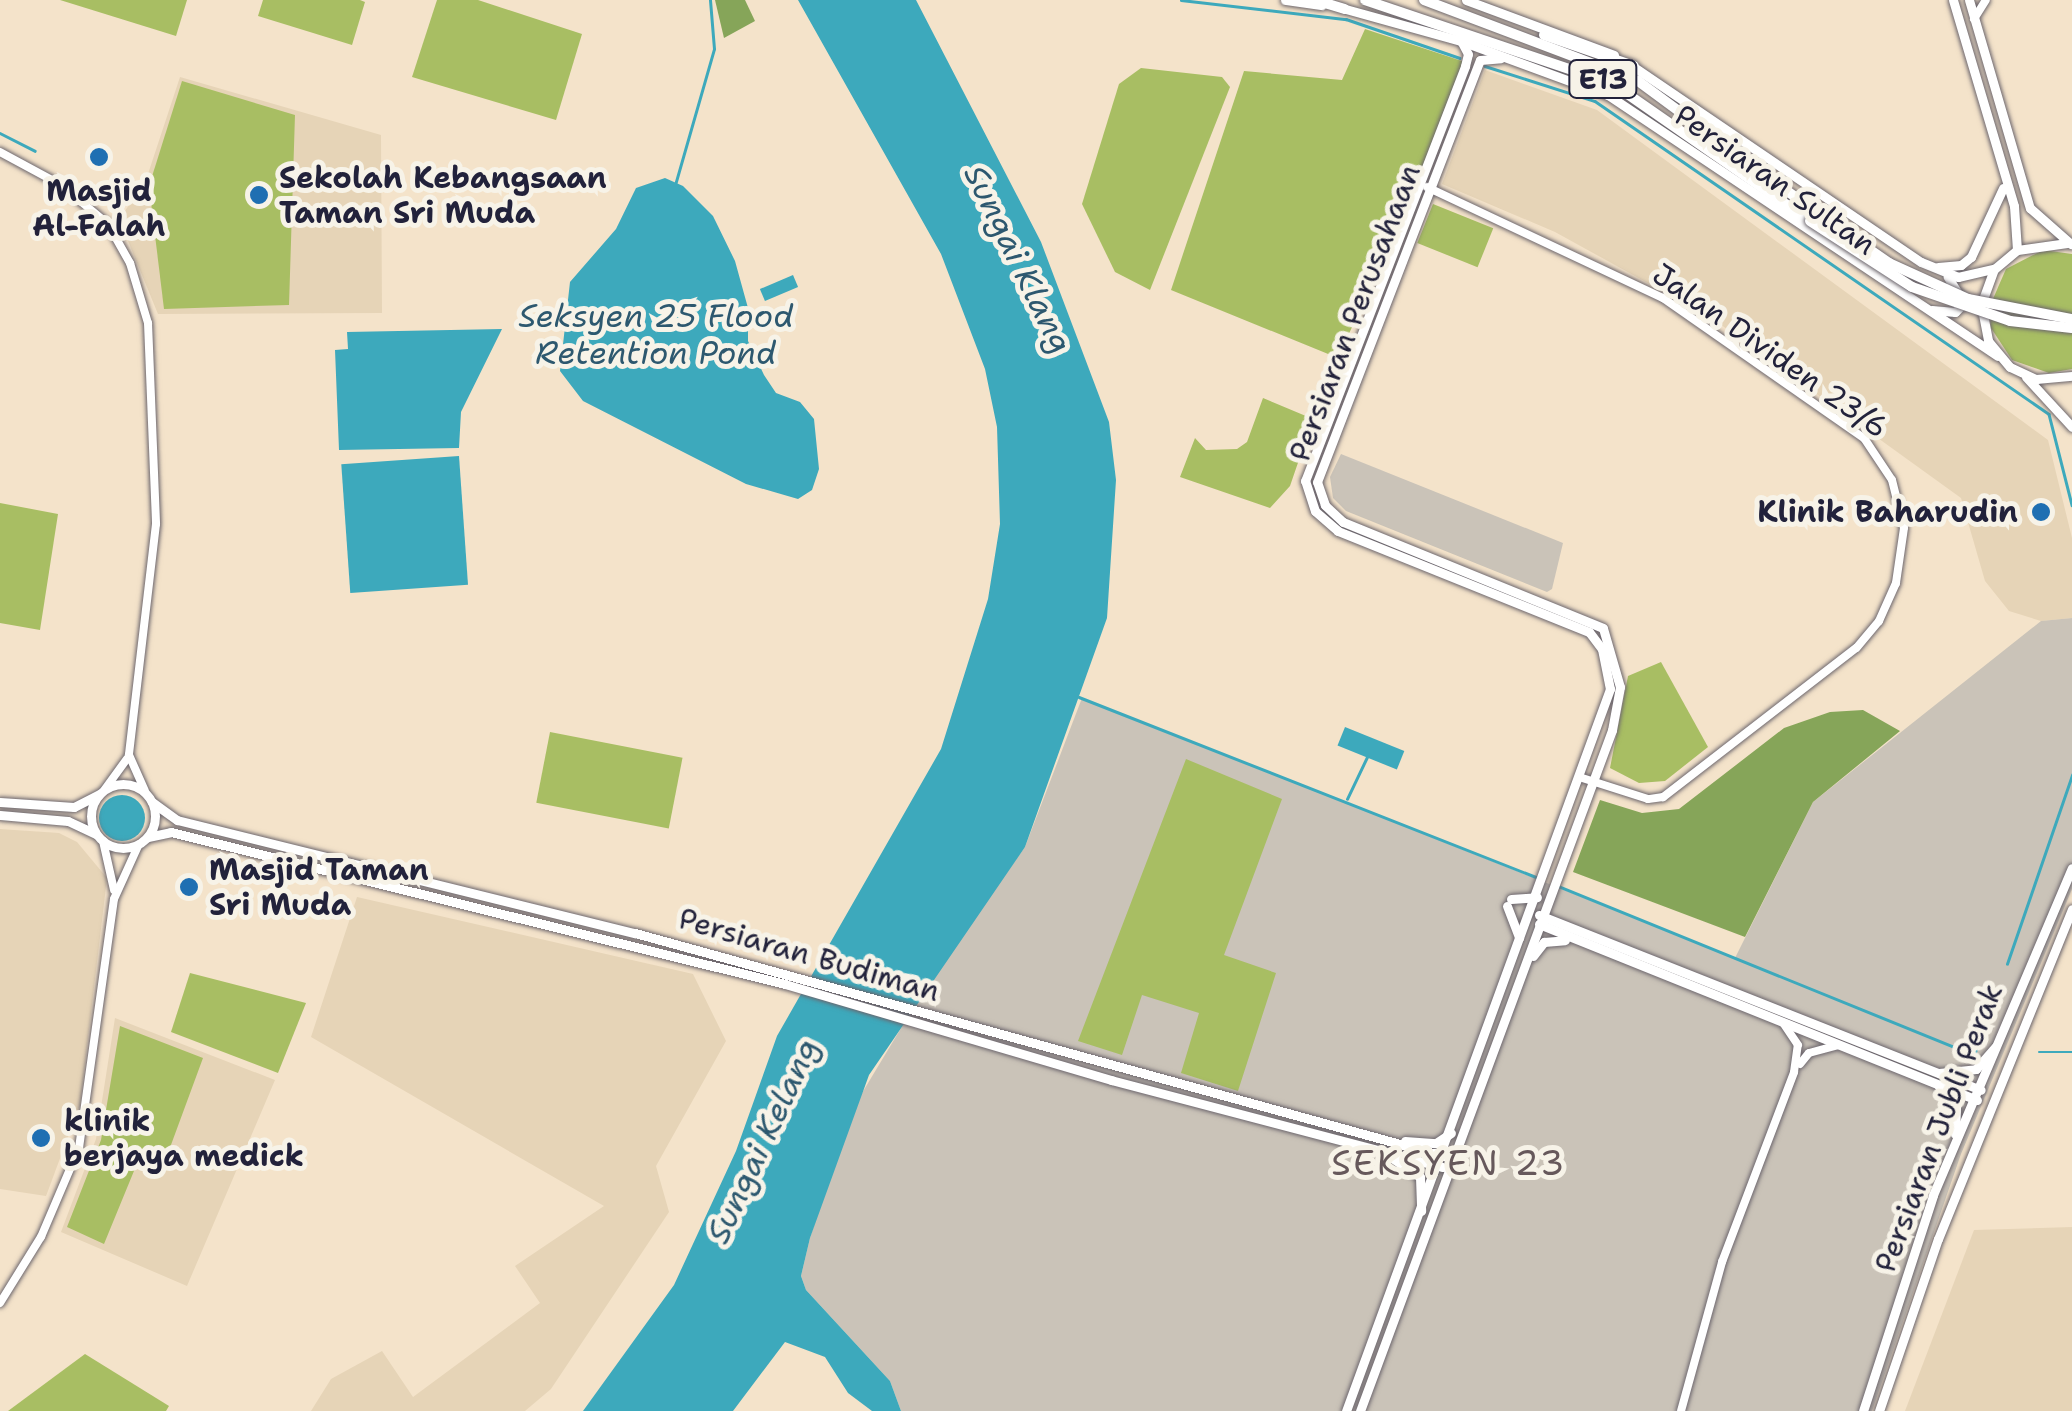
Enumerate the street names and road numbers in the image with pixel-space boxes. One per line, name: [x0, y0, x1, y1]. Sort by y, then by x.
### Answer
road number: E13: [1568, 56, 1638, 102]
street label: Persiaran Sultan: [1668, 97, 1882, 263]
street label: Persiaran Perusahaan: [1282, 159, 1428, 467]
street label: Jalan Dividen 23/6: [1645, 256, 1895, 446]
street label: Persiaran Budiman: [674, 901, 944, 1009]
street label: Persiaran Jubli Perak: [1867, 979, 2011, 1277]

